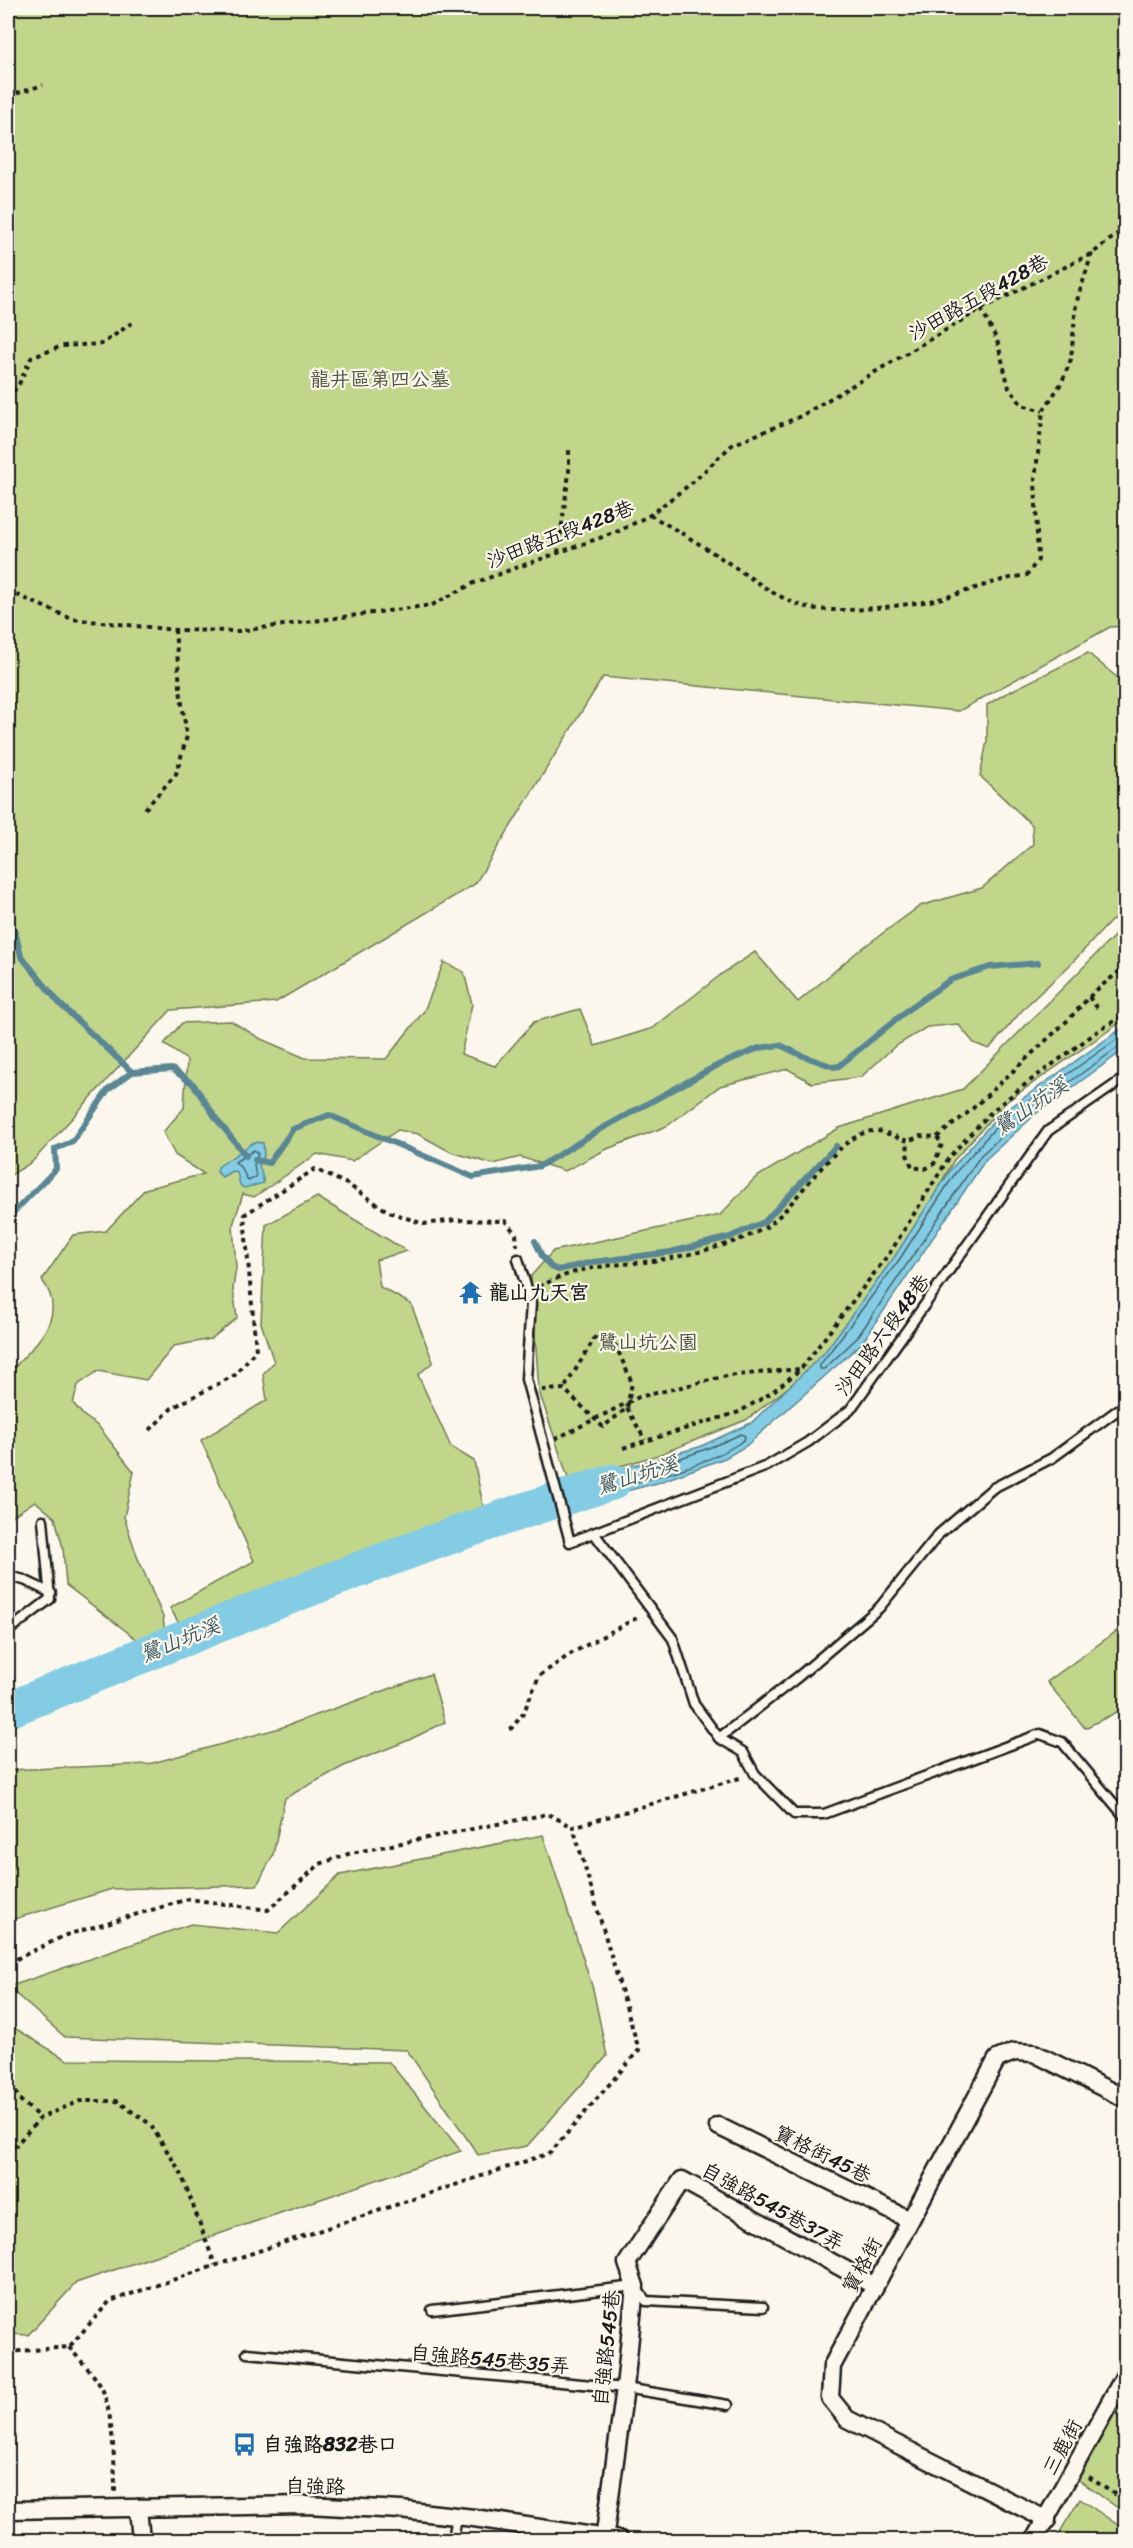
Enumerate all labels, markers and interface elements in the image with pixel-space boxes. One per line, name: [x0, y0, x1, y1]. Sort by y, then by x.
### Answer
street label: 沙田路五段428巷: [901, 244, 1056, 351]
park label: 龍井區第四公墓: [310, 362, 450, 397]
street label: 沙田路五段428巷: [481, 490, 640, 579]
water label: 鷺山坑溪: [986, 1066, 1077, 1145]
street label: 沙田路六段48巷: [826, 1266, 940, 1404]
place label: 龍山九天宮: [489, 1275, 589, 1310]
temple icon: 龍山九天宮: [458, 1279, 484, 1305]
park label: 鷺山坑公園: [598, 1325, 698, 1360]
water label: 鷺山坑溪: [591, 1444, 684, 1505]
water label: 鷺山坑溪: [134, 1606, 227, 1673]
street label: 寶格街45巷: [768, 2116, 878, 2194]
street label: 自強路545巷37弄: [695, 2153, 851, 2260]
street label: 寶格街: [833, 2231, 892, 2300]
street label: 自強路545巷: [583, 2287, 630, 2408]
street label: 自強路545巷35弄: [409, 2335, 571, 2384]
street label: 三鹿街: [1033, 2413, 1092, 2482]
place label: 自強路832巷口: [263, 2427, 398, 2462]
bus stop icon: 自強路832巷口: [232, 2431, 258, 2457]
street label: 自強路: [285, 2468, 346, 2505]

